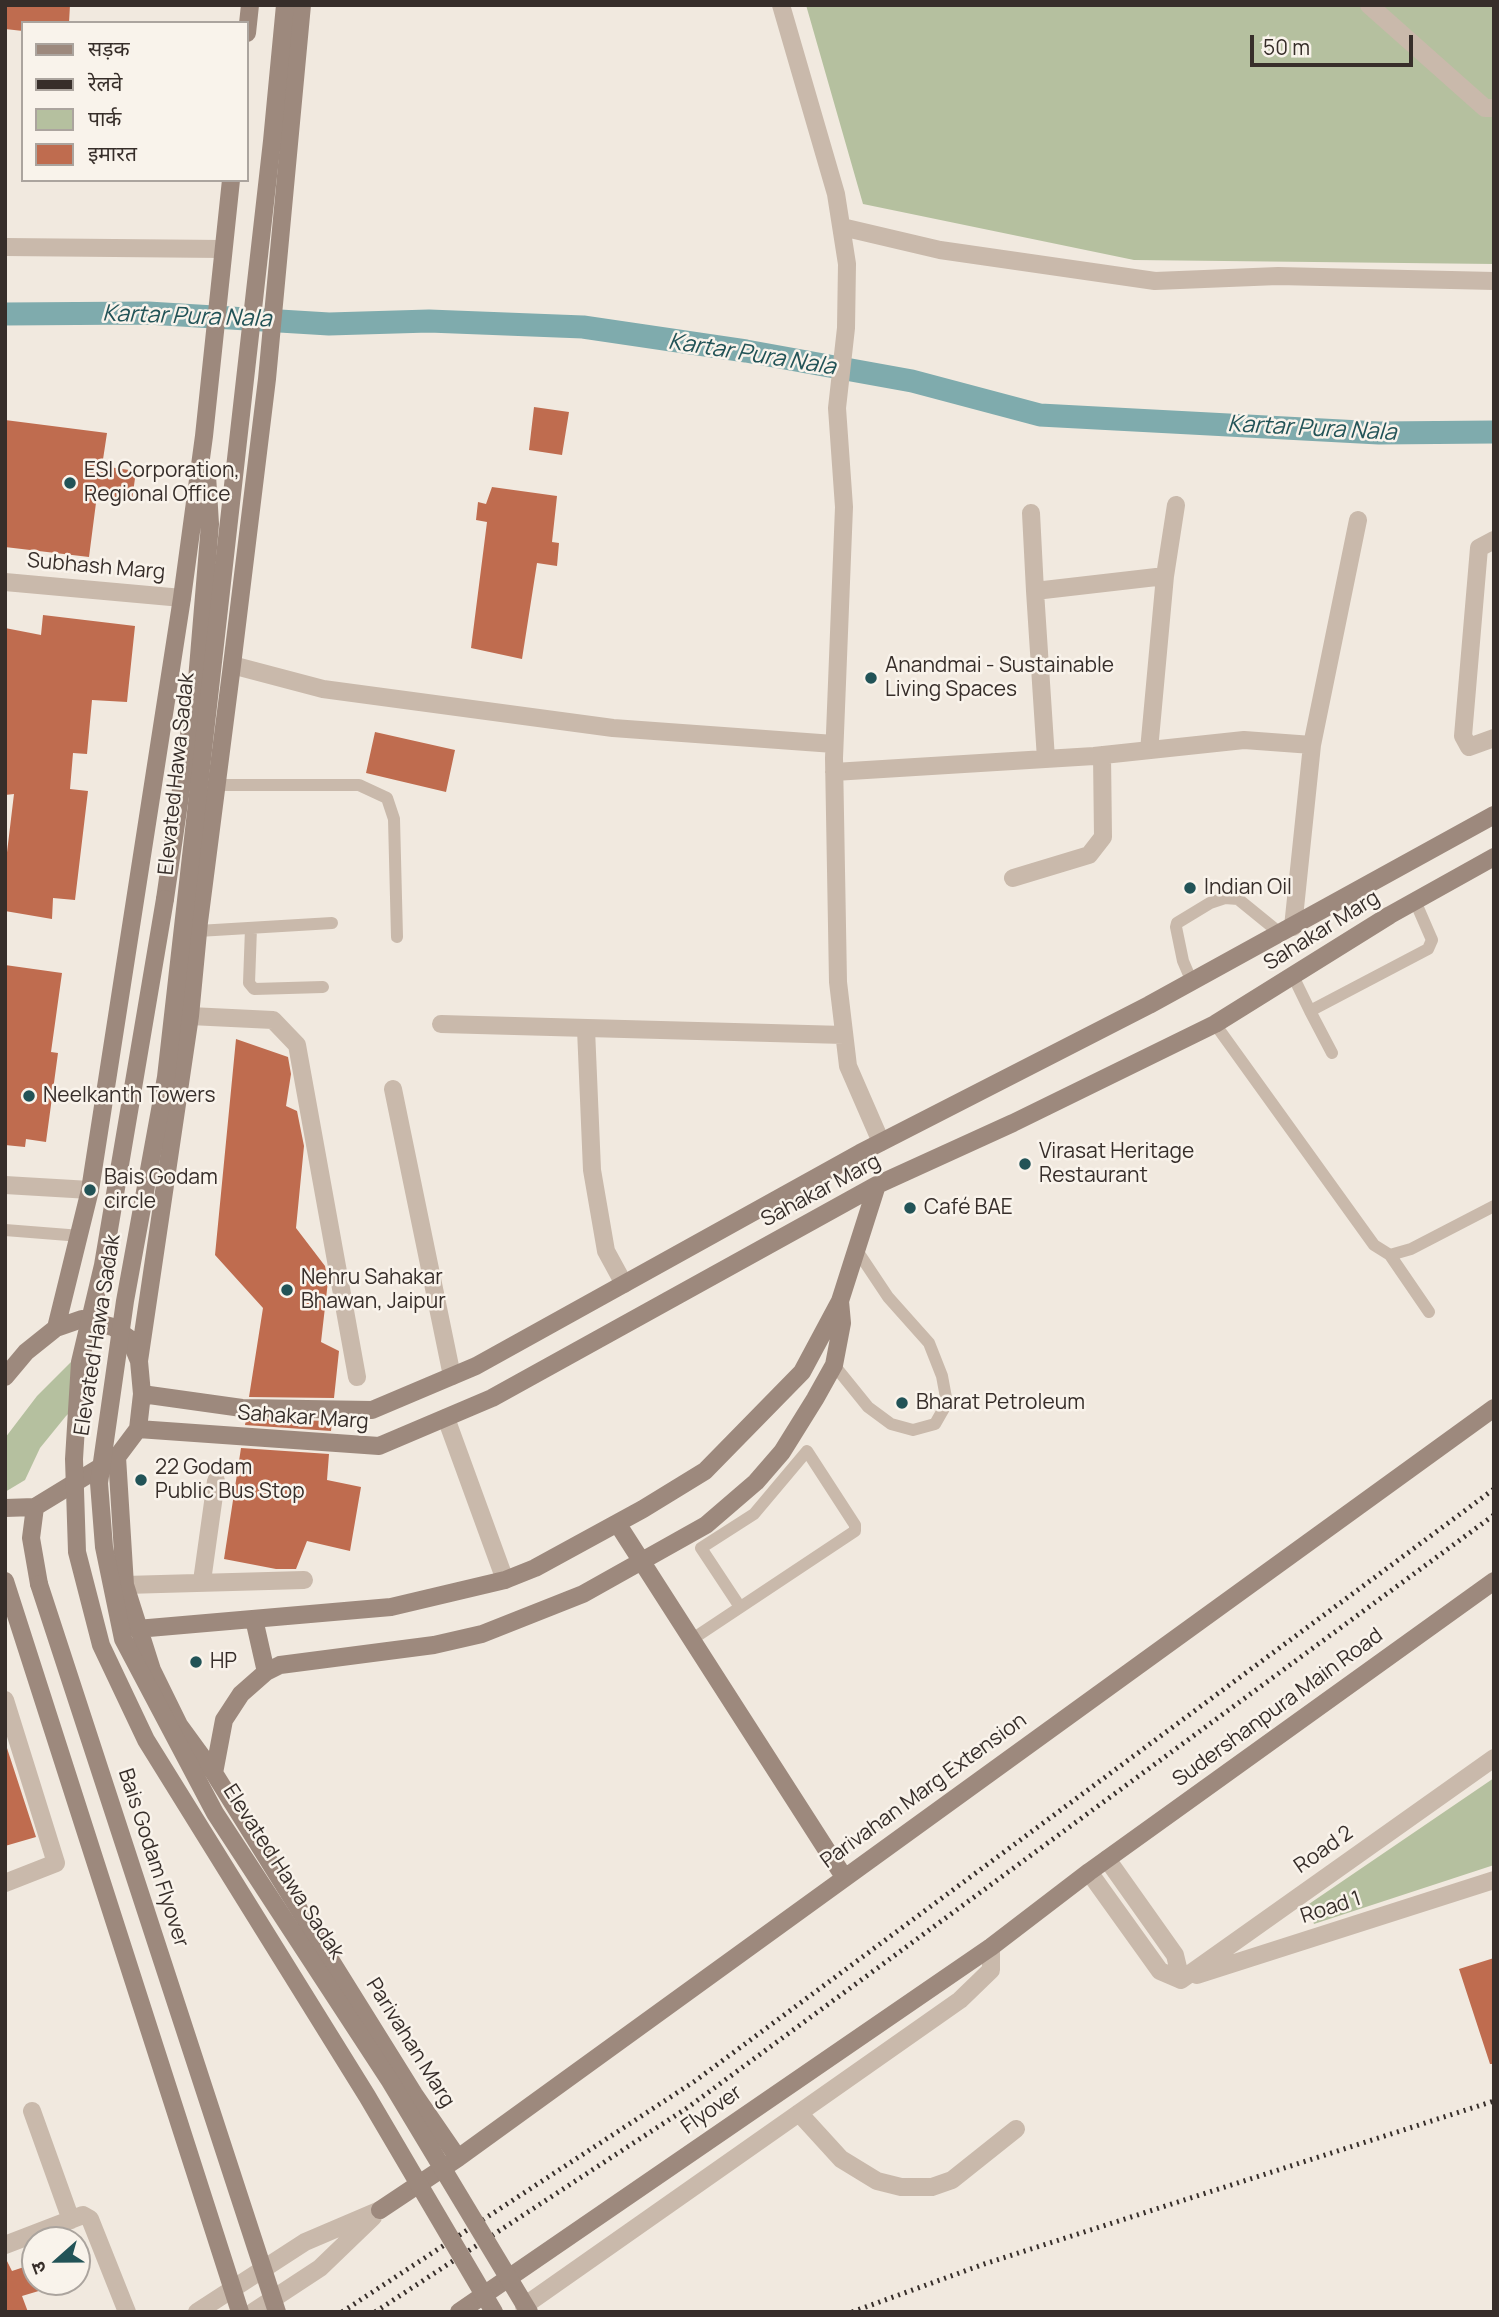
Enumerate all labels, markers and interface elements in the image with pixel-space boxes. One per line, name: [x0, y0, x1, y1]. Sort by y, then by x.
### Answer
legend: [21, 21, 248, 182]
scale bar: [1254, 21, 1417, 65]
text: 50 m: [1263, 33, 1310, 61]
text: सड़क: [88, 34, 130, 62]
text: रेलवे: [88, 69, 123, 97]
text: पार्क: [88, 104, 122, 132]
text: इमारत: [88, 139, 137, 167]
water label: Kartar Pura Nala: [102, 300, 272, 334]
water label: Kartar Pura Nala: [666, 328, 838, 382]
water label: Kartar Pura Nala: [1227, 411, 1397, 447]
place label: ESI Corporation, Regional Office: [84, 458, 240, 508]
marker: ESI Corporation, Regional Office: [62, 475, 78, 491]
street label: Subhash Marg: [26, 548, 166, 586]
place label: Anandmai - Sustainable Living Spaces: [885, 653, 1114, 703]
marker: Anandmai - Sustainable Living Spaces: [863, 670, 879, 686]
street label: Elevated Hawa Sadak: [154, 672, 200, 876]
place label: Indian Oil: [1204, 875, 1292, 901]
marker: Indian Oil: [1182, 880, 1198, 896]
street label: Sahakar Marg: [1260, 885, 1384, 977]
place label: Neelkanth Towers: [43, 1083, 215, 1109]
marker: Neelkanth Towers: [21, 1088, 37, 1104]
place label: Virasat Heritage Restaurant: [1039, 1139, 1194, 1189]
street label: Sahakar Marg: [757, 1149, 885, 1233]
marker: Virasat Heritage Restaurant: [1017, 1156, 1033, 1172]
place label: Bais Godam circle: [104, 1165, 218, 1215]
marker: Bais Godam circle: [82, 1182, 98, 1198]
place label: Café BAE: [924, 1195, 1013, 1221]
marker: Café BAE: [902, 1200, 918, 1216]
street label: Elevated Hawa Sadak: [70, 1233, 126, 1437]
place label: Nehru Sahakar Bhawan, Jaipur: [301, 1265, 446, 1315]
marker: Nehru Sahakar Bhawan, Jaipur: [279, 1282, 295, 1298]
place label: Bharat Petroleum: [916, 1390, 1085, 1416]
marker: Bharat Petroleum: [894, 1395, 910, 1411]
street label: Sahakar Marg: [237, 1401, 369, 1435]
place label: 22 Godam Public Bus Stop: [155, 1455, 305, 1505]
marker: 22 Godam Public Bus Stop: [133, 1472, 149, 1488]
street label: Sudershanpura Main Road: [1168, 1623, 1388, 1793]
place label: HP: [210, 1649, 237, 1675]
marker: HP: [188, 1654, 204, 1670]
street label: Parivahan Marg Extension: [816, 1708, 1032, 1874]
street label: Bais Godam Flyover: [112, 1766, 194, 1950]
street label: Elevated Hawa Sadak: [217, 1780, 349, 1964]
street label: Road 2: [1290, 1821, 1358, 1879]
street label: Road 1: [1298, 1886, 1364, 1930]
street label: Parivahan Marg: [360, 1974, 460, 2112]
street label: Flyover: [677, 2080, 747, 2140]
north arrow: [21, 2226, 91, 2296]
text: उ: [24, 2258, 52, 2278]

